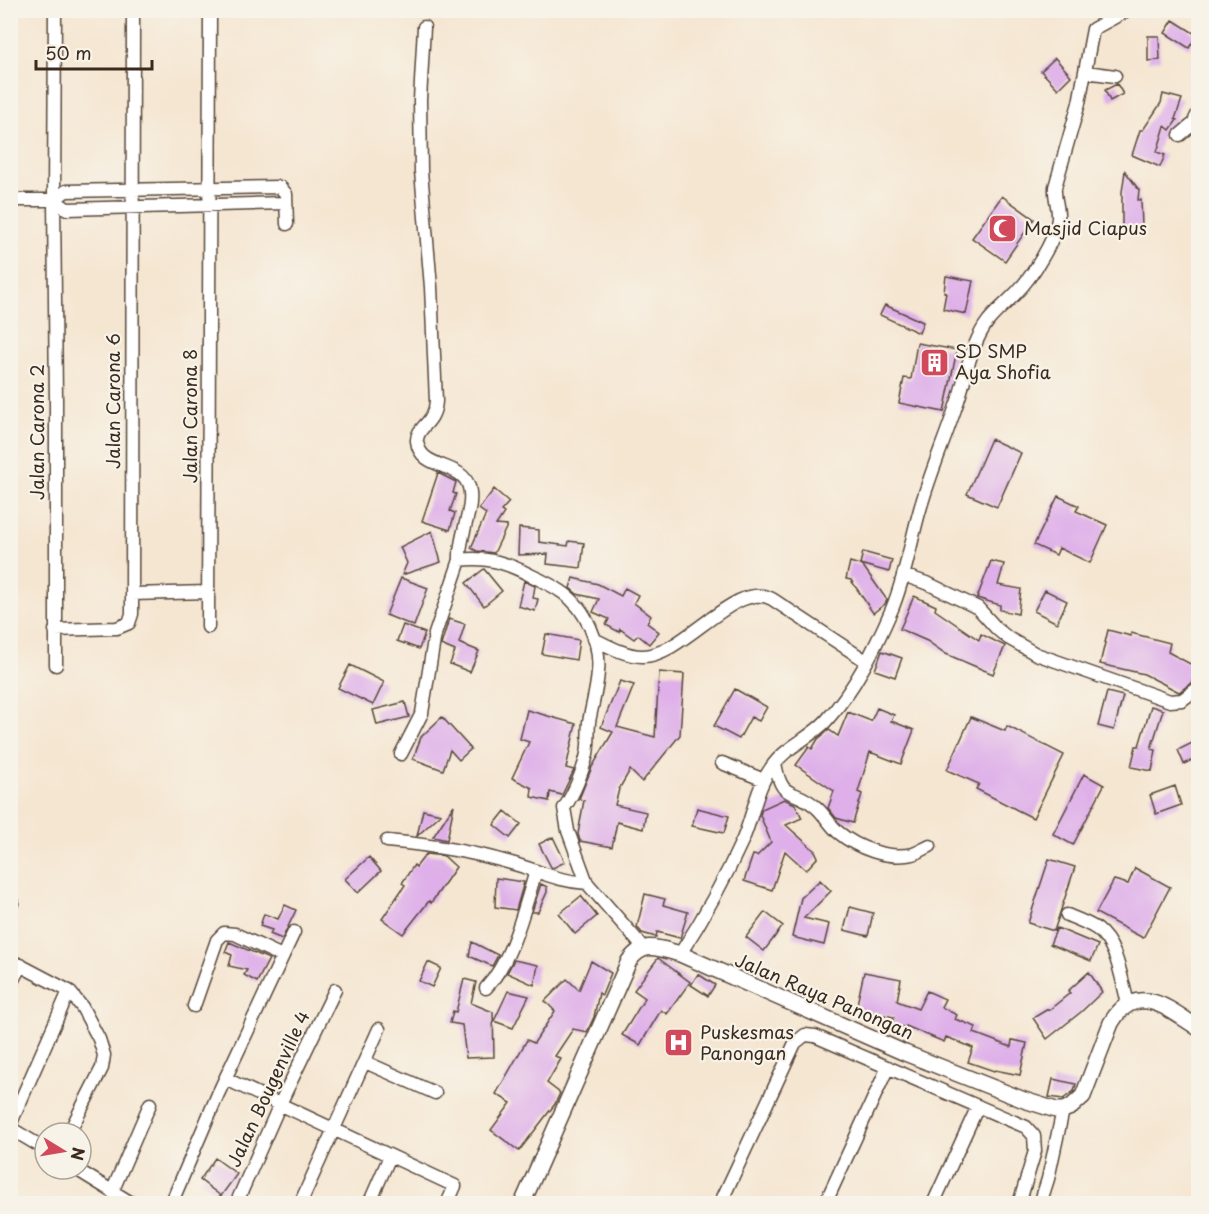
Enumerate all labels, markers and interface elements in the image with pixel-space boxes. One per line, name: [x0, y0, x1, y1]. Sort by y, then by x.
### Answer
scale bar: [36, 33, 152, 71]
text: 50 m: [45, 39, 92, 66]
mosque icon: Masjid Ciapus: [987, 213, 1019, 245]
place label: Masjid Ciapus: [1024, 214, 1147, 241]
street label: Jalan Carona 6: [99, 333, 126, 469]
place label: SD SMP Aya Shofia: [955, 337, 1051, 385]
building icon: SD SMP Aya Shofia: [918, 346, 950, 378]
street label: Jalan Carona 8: [176, 349, 203, 483]
street label: Jalan Carona 2: [23, 364, 50, 500]
street label: Jalan Raya Panongan: [731, 946, 918, 1045]
street label: Jalan Bougenville 4: [220, 1006, 316, 1171]
place label: Puskesmas Panongan: [700, 1018, 794, 1066]
hospital icon: Puskesmas Panongan: [663, 1027, 695, 1059]
north arrow: [33, 1121, 93, 1181]
text: N: [66, 1146, 92, 1163]

